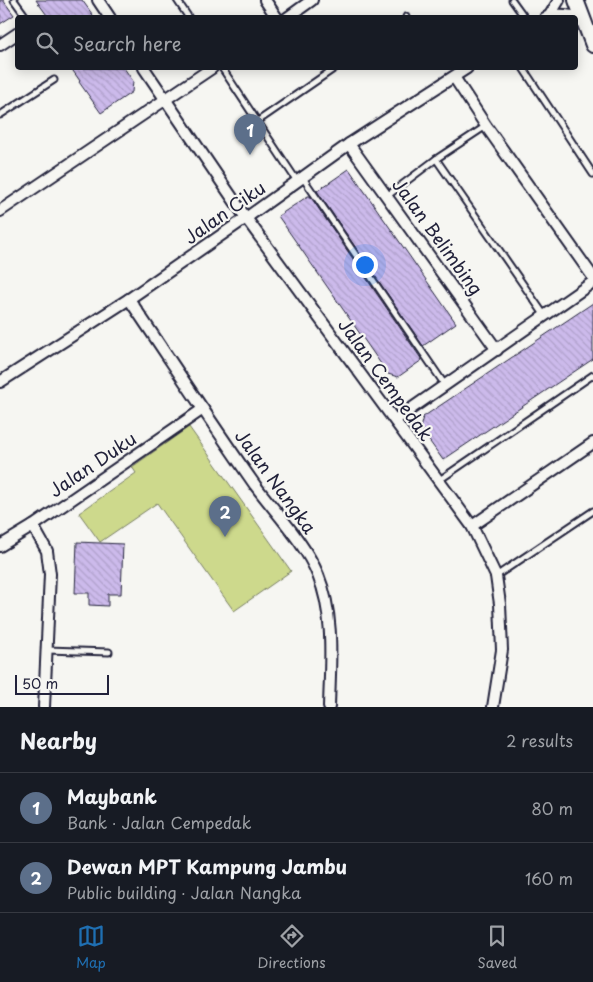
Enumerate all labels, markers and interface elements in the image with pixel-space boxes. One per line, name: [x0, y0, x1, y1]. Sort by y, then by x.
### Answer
search box: [15, 15, 578, 70]
icon: search: [33, 29, 61, 57]
text: Search here: [73, 29, 182, 57]
pin: 1: [234, 114, 266, 155]
street label: Jalan Belimbing: [387, 172, 490, 300]
street label: Jalan Ciku: [178, 174, 270, 250]
your location: [352, 252, 378, 278]
street label: Jalan Cempedak: [332, 312, 440, 446]
street label: Jalan Nangka: [229, 423, 323, 539]
street label: Jalan Duku: [43, 424, 141, 503]
pin: 2: [209, 496, 241, 537]
scale bar: [15, 672, 109, 695]
text: 50 m: [22, 673, 58, 694]
text: Nearby: [20, 724, 97, 756]
text: 2 results: [506, 728, 573, 752]
text: Maybank: [67, 782, 157, 810]
text: 1: [32, 796, 40, 820]
text: 80 m: [531, 796, 573, 820]
text: Bank · Jalan Cempedak: [67, 810, 251, 834]
text: Dewan MPT Kampung Jambu: [67, 852, 347, 880]
text: 2: [30, 866, 42, 890]
text: 160 m: [525, 866, 573, 890]
text: Public building · Jalan Nangka: [67, 880, 301, 904]
tab: Map: [76, 922, 106, 973]
tab: Directions: [258, 922, 326, 973]
tab: Saved: [477, 922, 517, 973]

